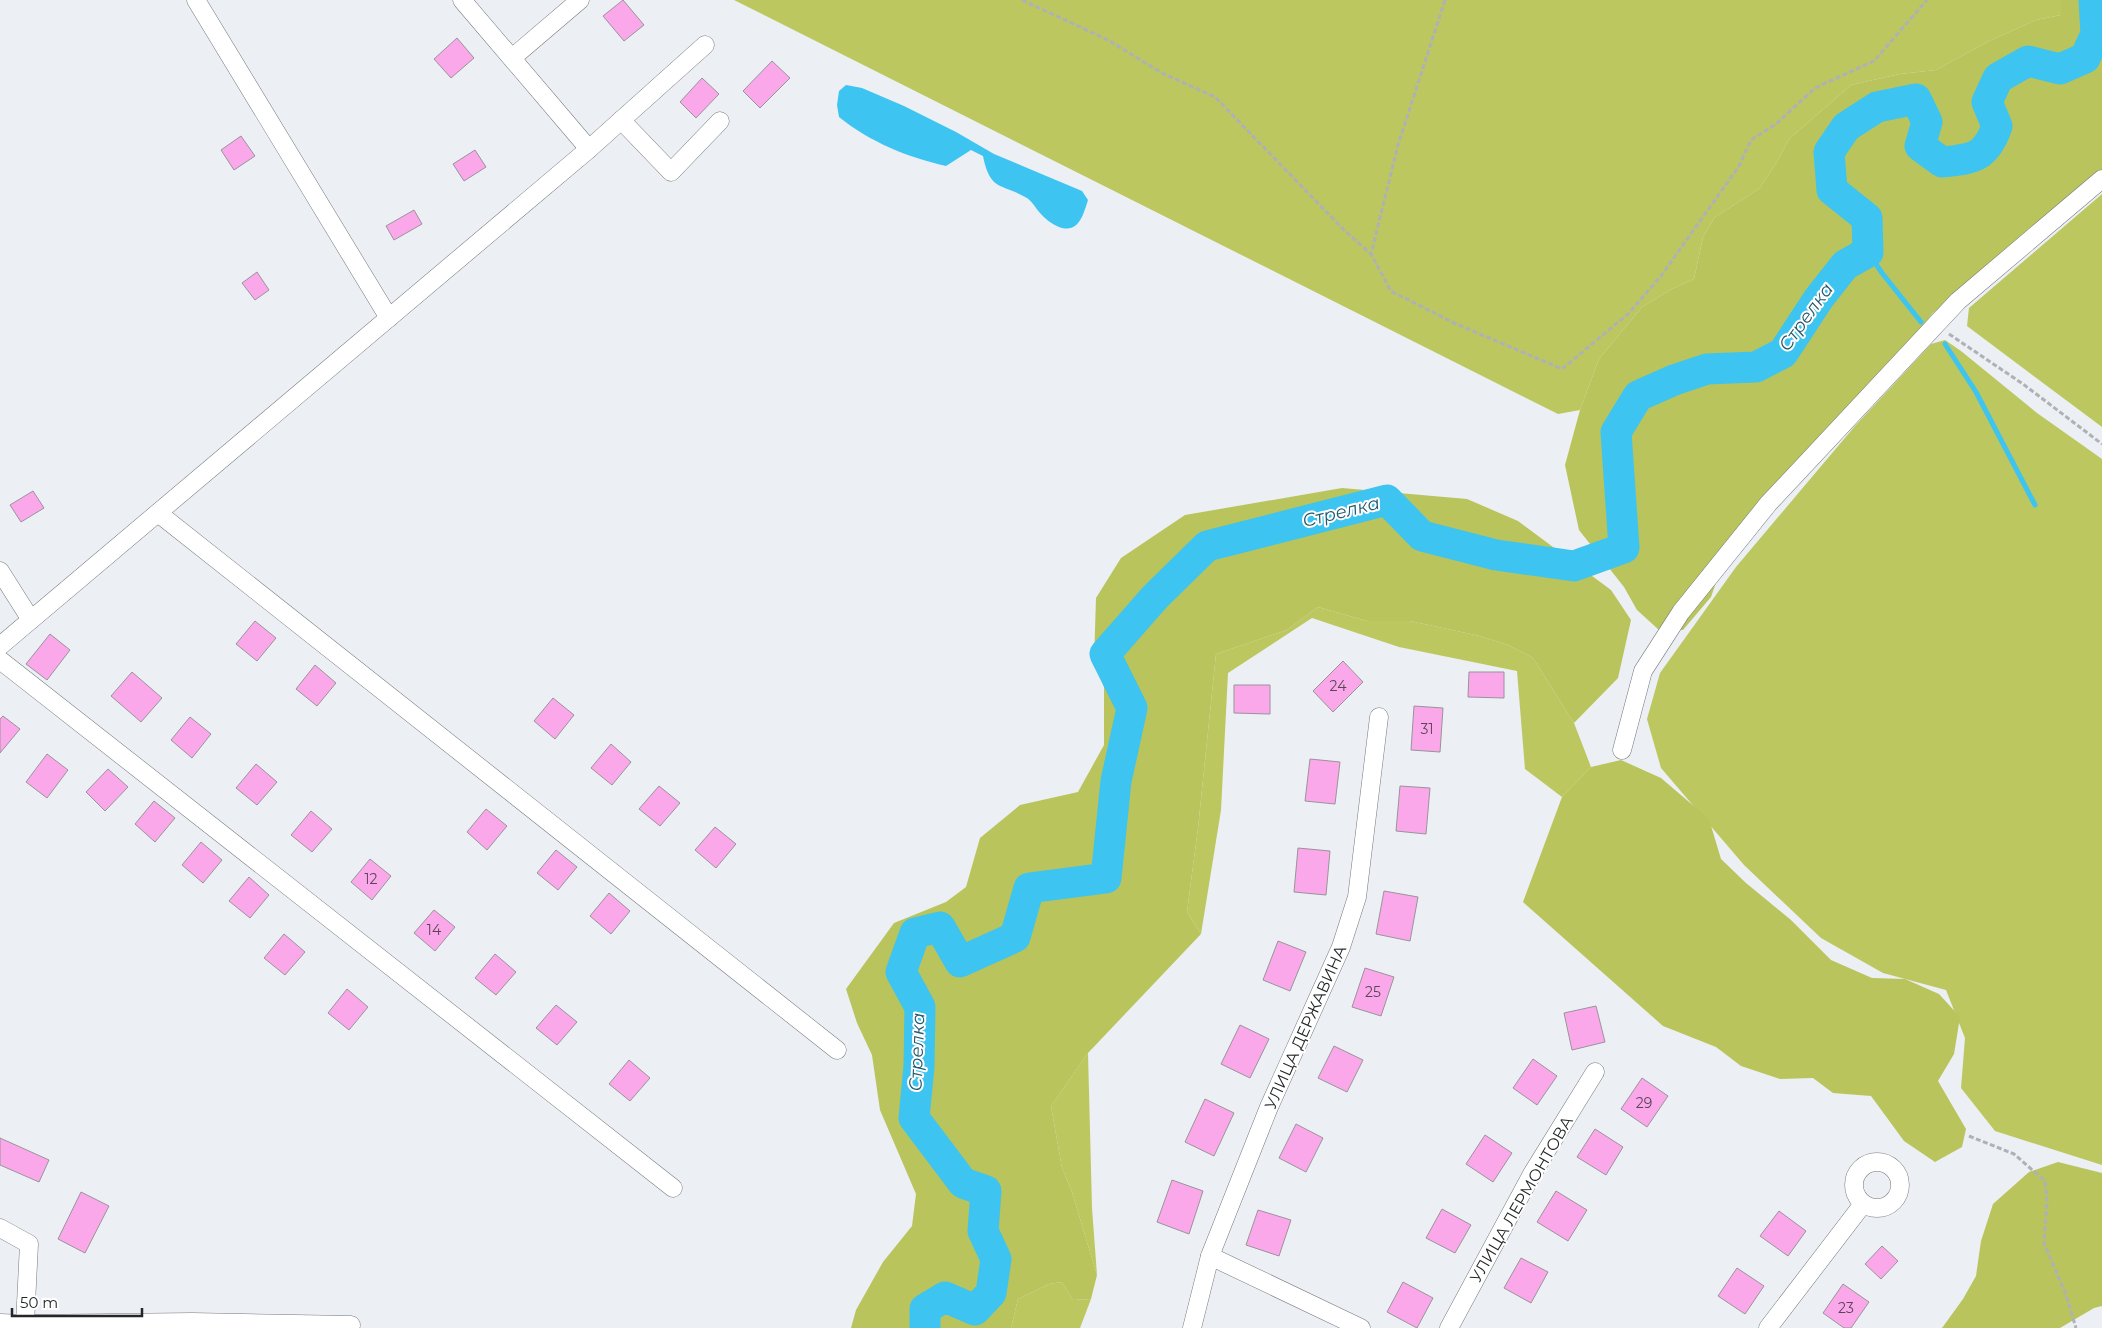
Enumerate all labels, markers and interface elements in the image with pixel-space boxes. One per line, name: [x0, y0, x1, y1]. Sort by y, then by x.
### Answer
water label: Стрелка: [1774, 279, 1838, 355]
water label: Стрелка: [1300, 492, 1382, 532]
house number: 24: [1330, 677, 1347, 695]
house number: 31: [1421, 720, 1433, 738]
house number: 12: [364, 870, 378, 888]
house number: 14: [427, 921, 442, 939]
street label: УЛИЦА ДЕРЖАВИНА: [1261, 942, 1350, 1112]
house number: 25: [1365, 983, 1381, 1001]
water label: Стрелка: [905, 1012, 929, 1092]
house number: 29: [1636, 1094, 1652, 1112]
street label: УЛИЦА ЛЕРМОНТОВА: [1466, 1113, 1577, 1286]
scale bar: [12, 1286, 142, 1318]
text: 50 m: [20, 1293, 58, 1312]
house number: 23: [1838, 1299, 1854, 1317]

